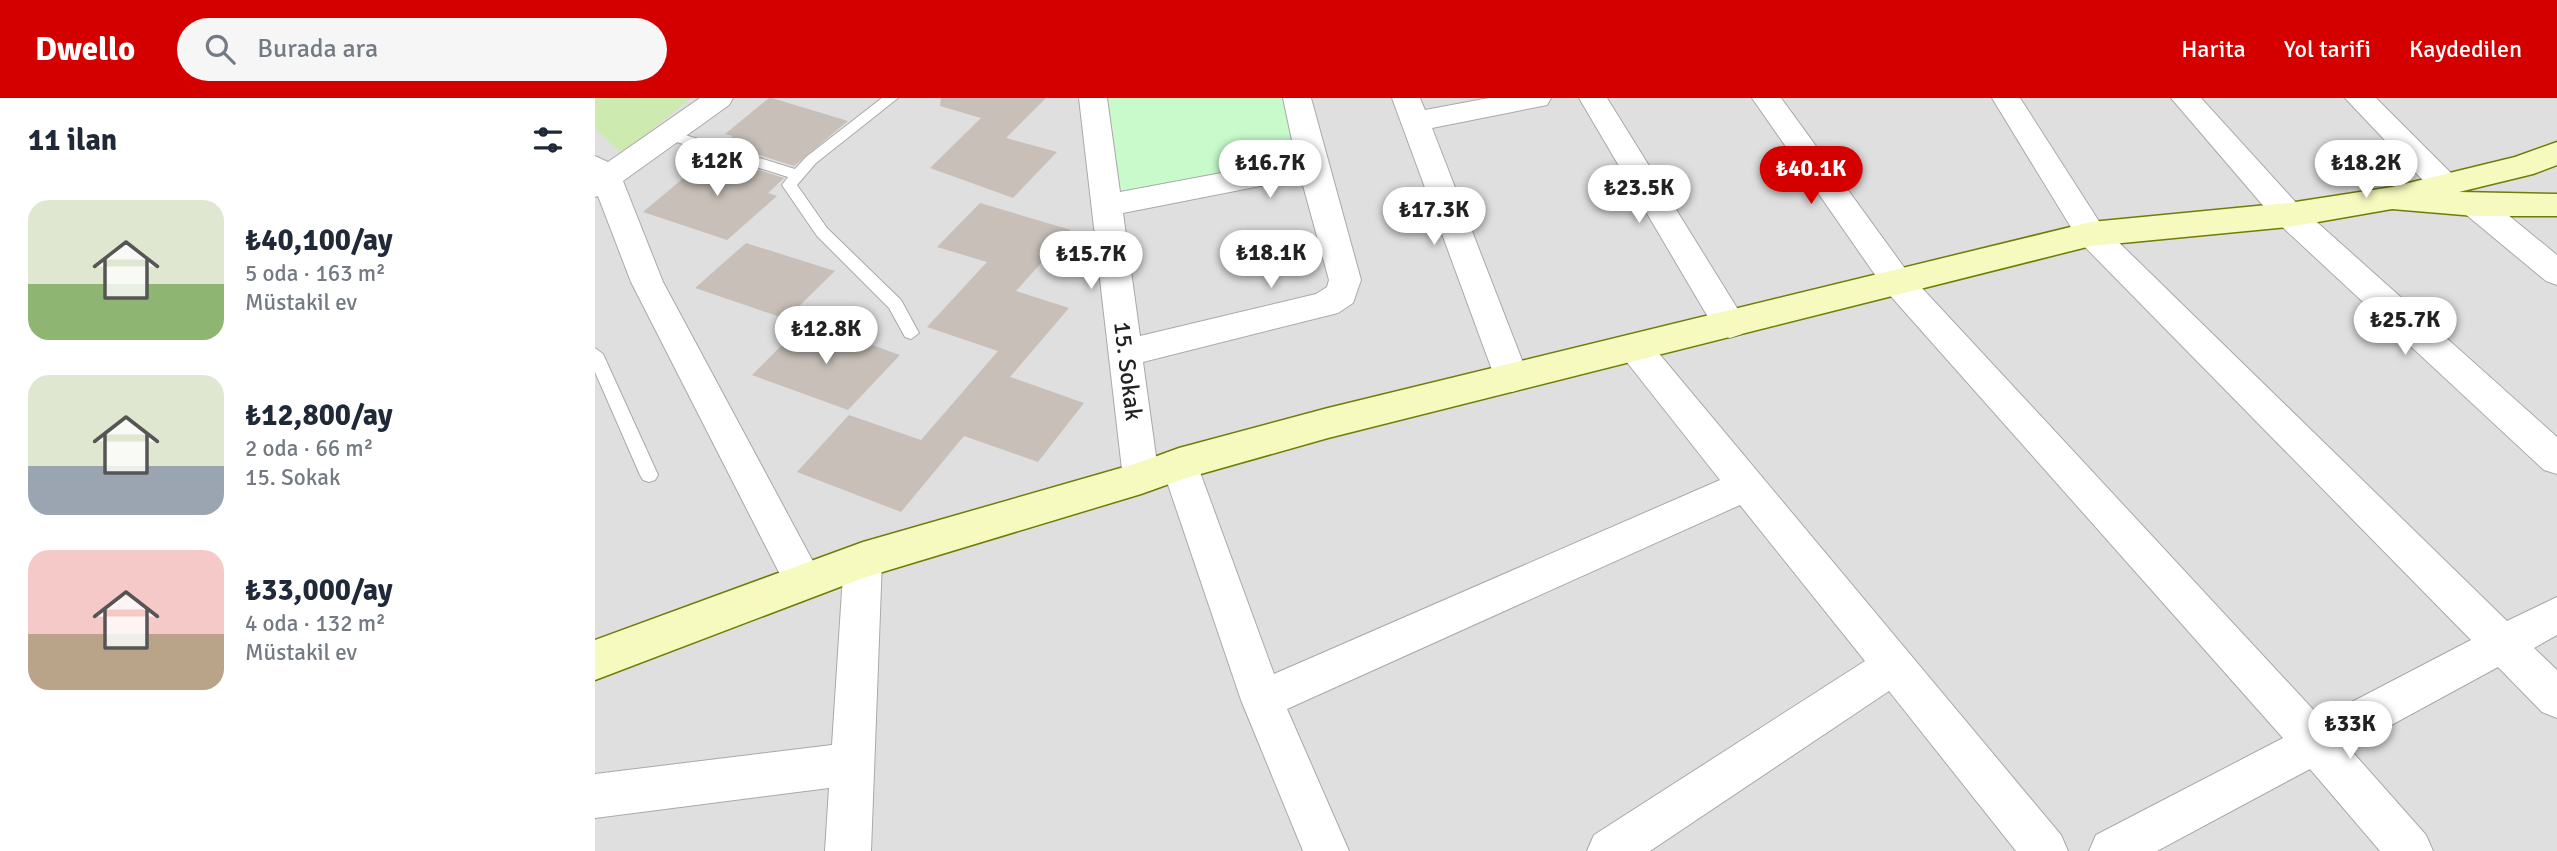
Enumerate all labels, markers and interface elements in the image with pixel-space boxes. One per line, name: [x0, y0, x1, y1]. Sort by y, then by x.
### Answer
search box: [177, 18, 667, 81]
text: Dwello: [35, 29, 135, 70]
icon: search: [201, 30, 239, 68]
text: Burada ara: [257, 33, 378, 65]
text: Harita: [2181, 34, 2246, 64]
text: Yol tarifi: [2284, 34, 2371, 64]
text: Kaydedilen: [2409, 34, 2522, 64]
icon: filters: [529, 121, 567, 159]
text: 11 ilan: [28, 122, 117, 159]
pin: ₺12K: [676, 139, 758, 198]
pin: ₺16.7K: [1213, 140, 1327, 200]
pin: ₺18.2K: [2309, 140, 2423, 200]
text: ₺12K: [691, 146, 743, 175]
pin: ₺40.1K: [1754, 146, 1868, 206]
text: ₺16.7K: [1235, 148, 1305, 177]
text: ₺18.2K: [2331, 148, 2401, 177]
text: ₺40.1K: [1776, 154, 1846, 183]
pin: ₺23.5K: [1582, 166, 1696, 225]
text: ₺23.5K: [1604, 173, 1674, 202]
pin: ₺17.3K: [1377, 188, 1491, 247]
text: ₺17.3K: [1399, 195, 1469, 224]
text: ₺40,100/ay: [245, 222, 393, 259]
icon: home: [84, 228, 168, 312]
pin: ₺18.1K: [1214, 230, 1328, 290]
pin: ₺15.7K: [1034, 232, 1148, 291]
text: ₺18.1K: [1236, 238, 1306, 267]
text: ₺15.7K: [1056, 239, 1126, 268]
text: 5 oda · 163 m²: [245, 259, 386, 288]
text: Müstakil ev: [245, 288, 357, 317]
pin: ₺25.7K: [2348, 298, 2462, 357]
text: ₺25.7K: [2370, 305, 2440, 334]
pin: ₺12.8K: [769, 306, 883, 366]
text: ₺12.8K: [791, 314, 861, 343]
street label: 15. Sokak: [1107, 320, 1149, 422]
text: ₺12,800/ay: [245, 397, 393, 434]
icon: home: [84, 403, 168, 487]
text: 2 oda · 66 m²: [245, 434, 373, 463]
text: 15. Sokak: [245, 463, 340, 492]
text: ₺33,000/ay: [245, 572, 393, 609]
icon: home: [84, 578, 168, 662]
text: 4 oda · 132 m²: [245, 609, 386, 638]
text: Müstakil ev: [245, 638, 357, 667]
pin: ₺33K: [2309, 702, 2391, 761]
text: ₺33K: [2324, 709, 2376, 738]

